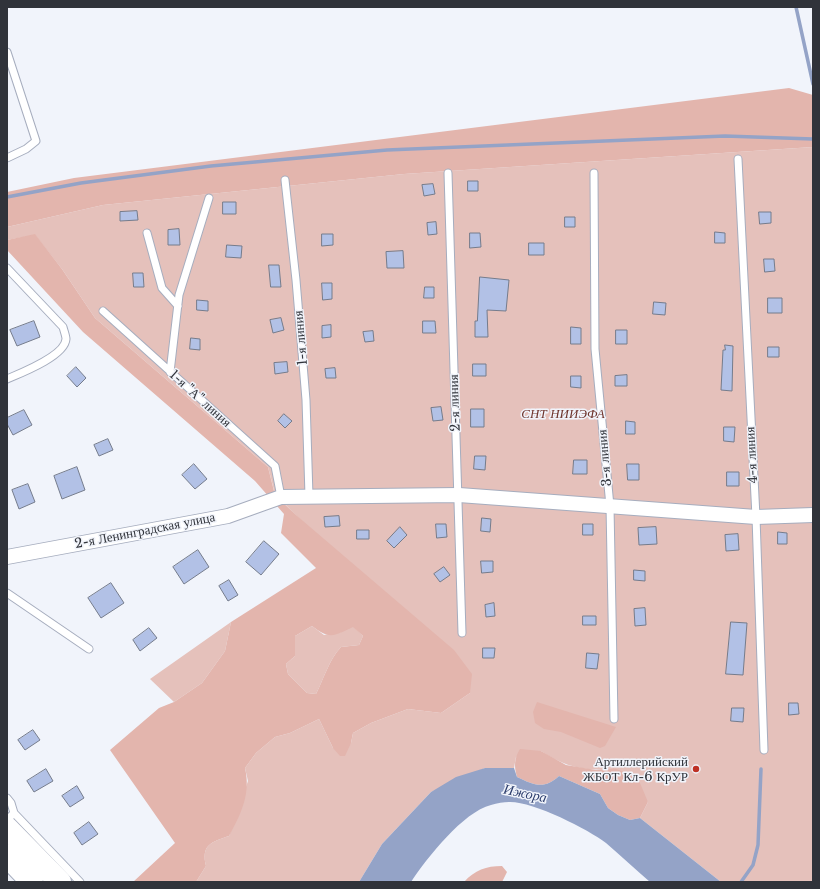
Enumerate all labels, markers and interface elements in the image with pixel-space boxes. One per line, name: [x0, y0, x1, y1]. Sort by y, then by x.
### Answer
street label: 1-я линия: [291, 310, 311, 366]
street label: 1-я "А" линия: [166, 367, 234, 431]
street label: 2-я линия: [446, 374, 464, 432]
park label: СНТ НИИЭФА: [521, 406, 605, 422]
street label: 4-я линия: [743, 426, 761, 484]
street label: 3-я линия: [595, 429, 615, 487]
street label: 2-я Ленинградская улица: [73, 510, 217, 552]
place label: Артиллерийский ЖБОТ Кл-6 КрУР: [583, 754, 688, 785]
marker: Артиллерийский ЖБОТ Кл-6 КрУР: [691, 764, 701, 774]
water label: Ижора: [502, 781, 548, 807]

